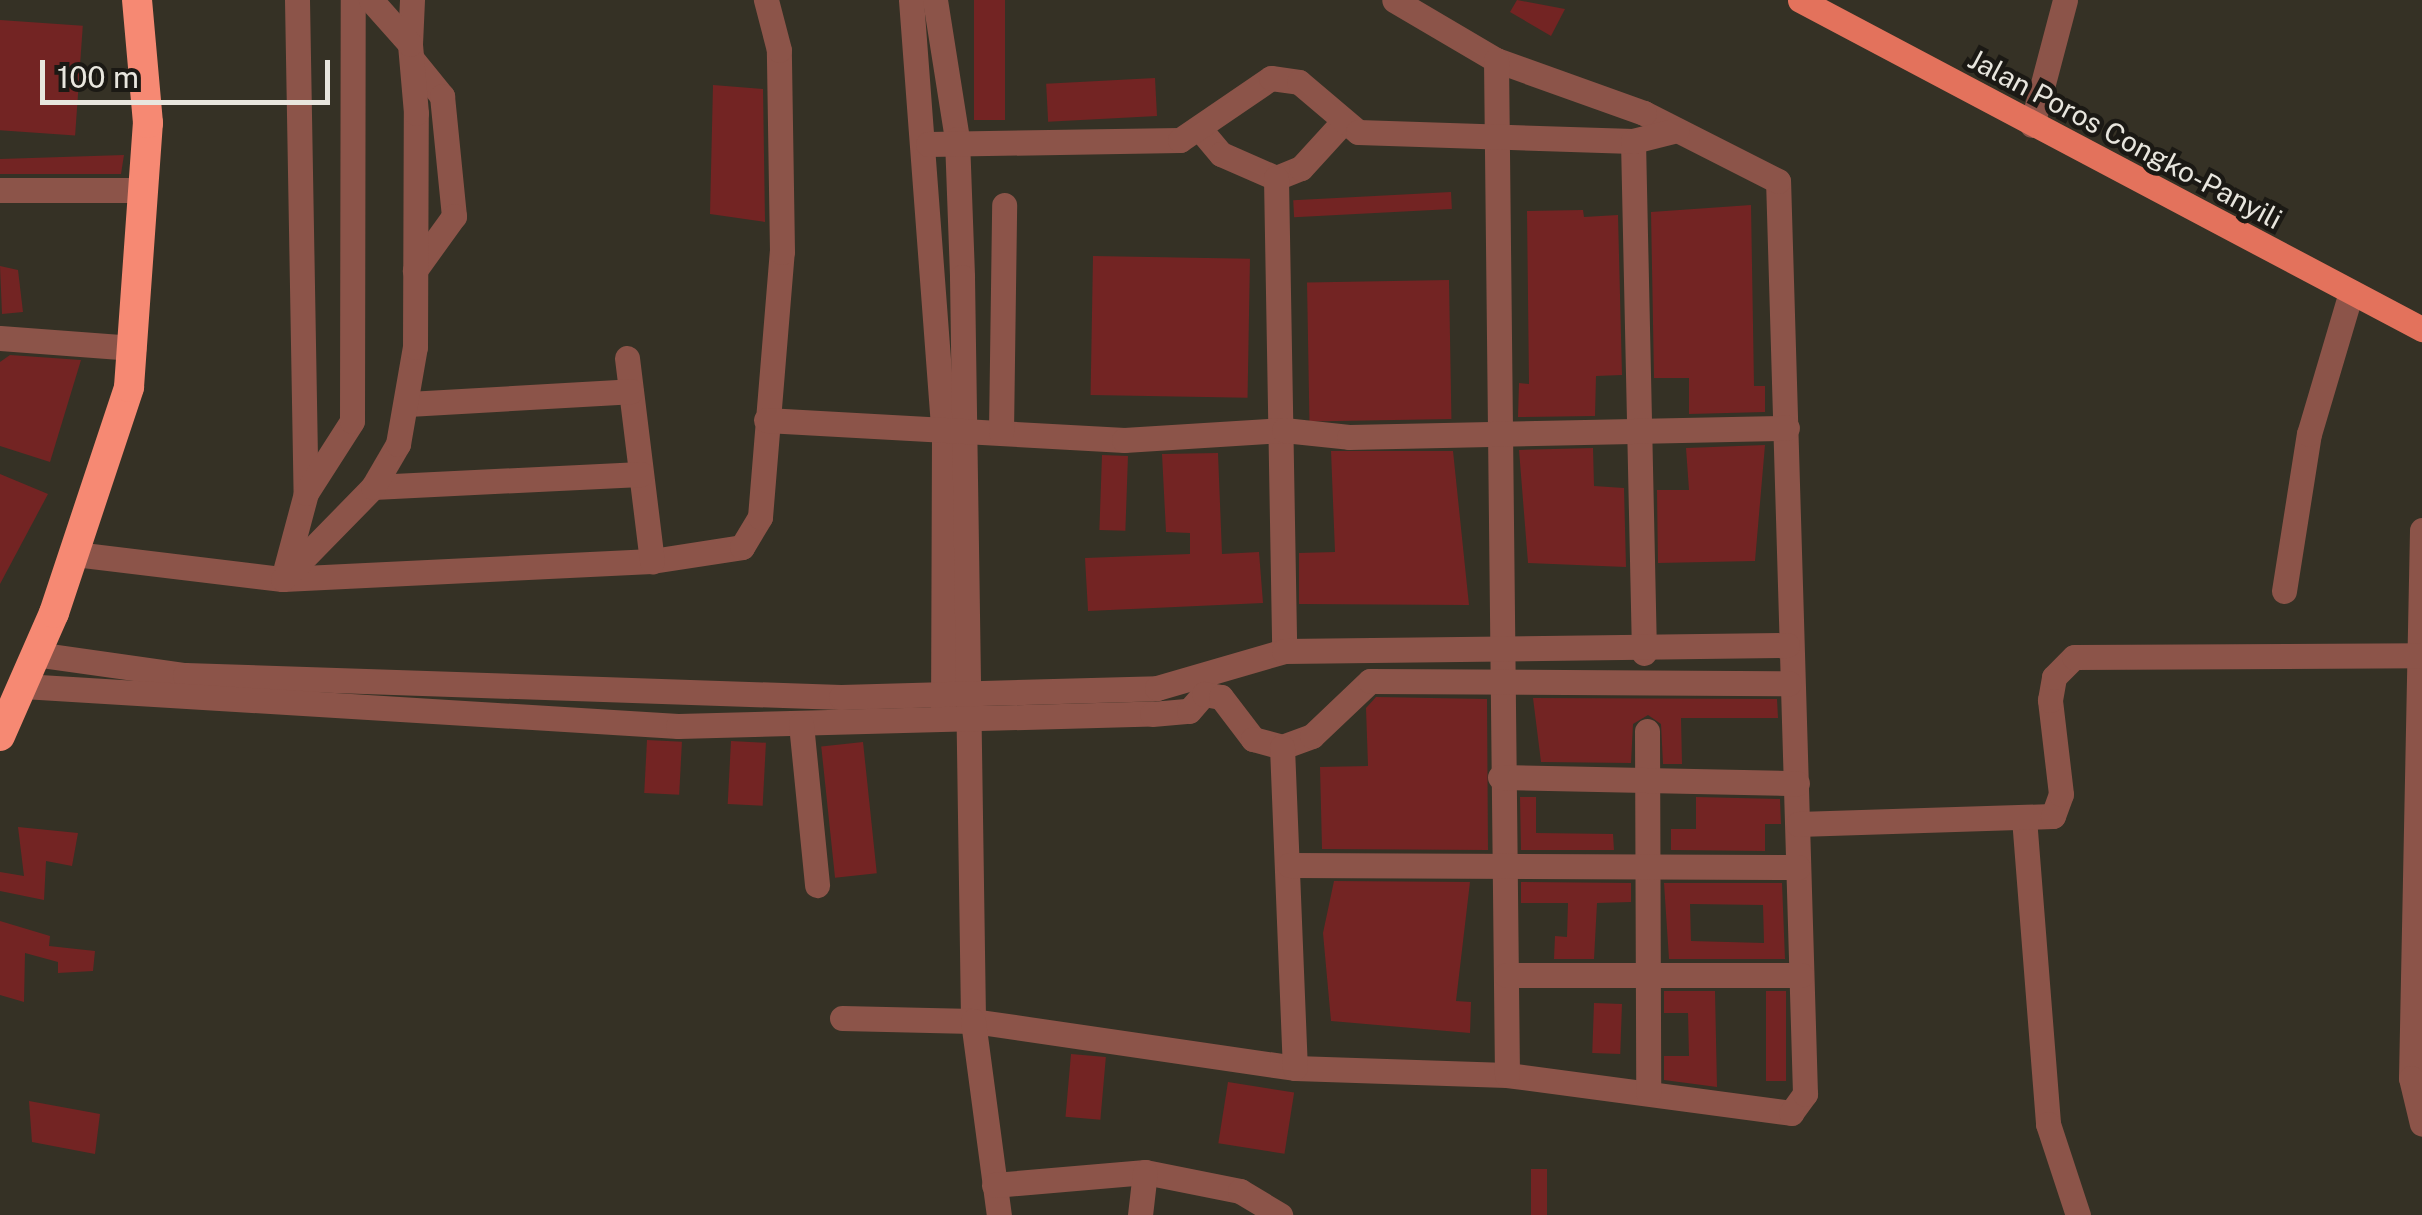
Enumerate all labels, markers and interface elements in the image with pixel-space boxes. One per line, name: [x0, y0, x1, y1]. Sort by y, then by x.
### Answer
scale bar: [45, 40, 335, 102]
street label: Jalan Poros Congko-Panyili: [1962, 42, 2288, 236]
text: 100 m: [57, 59, 139, 95]

